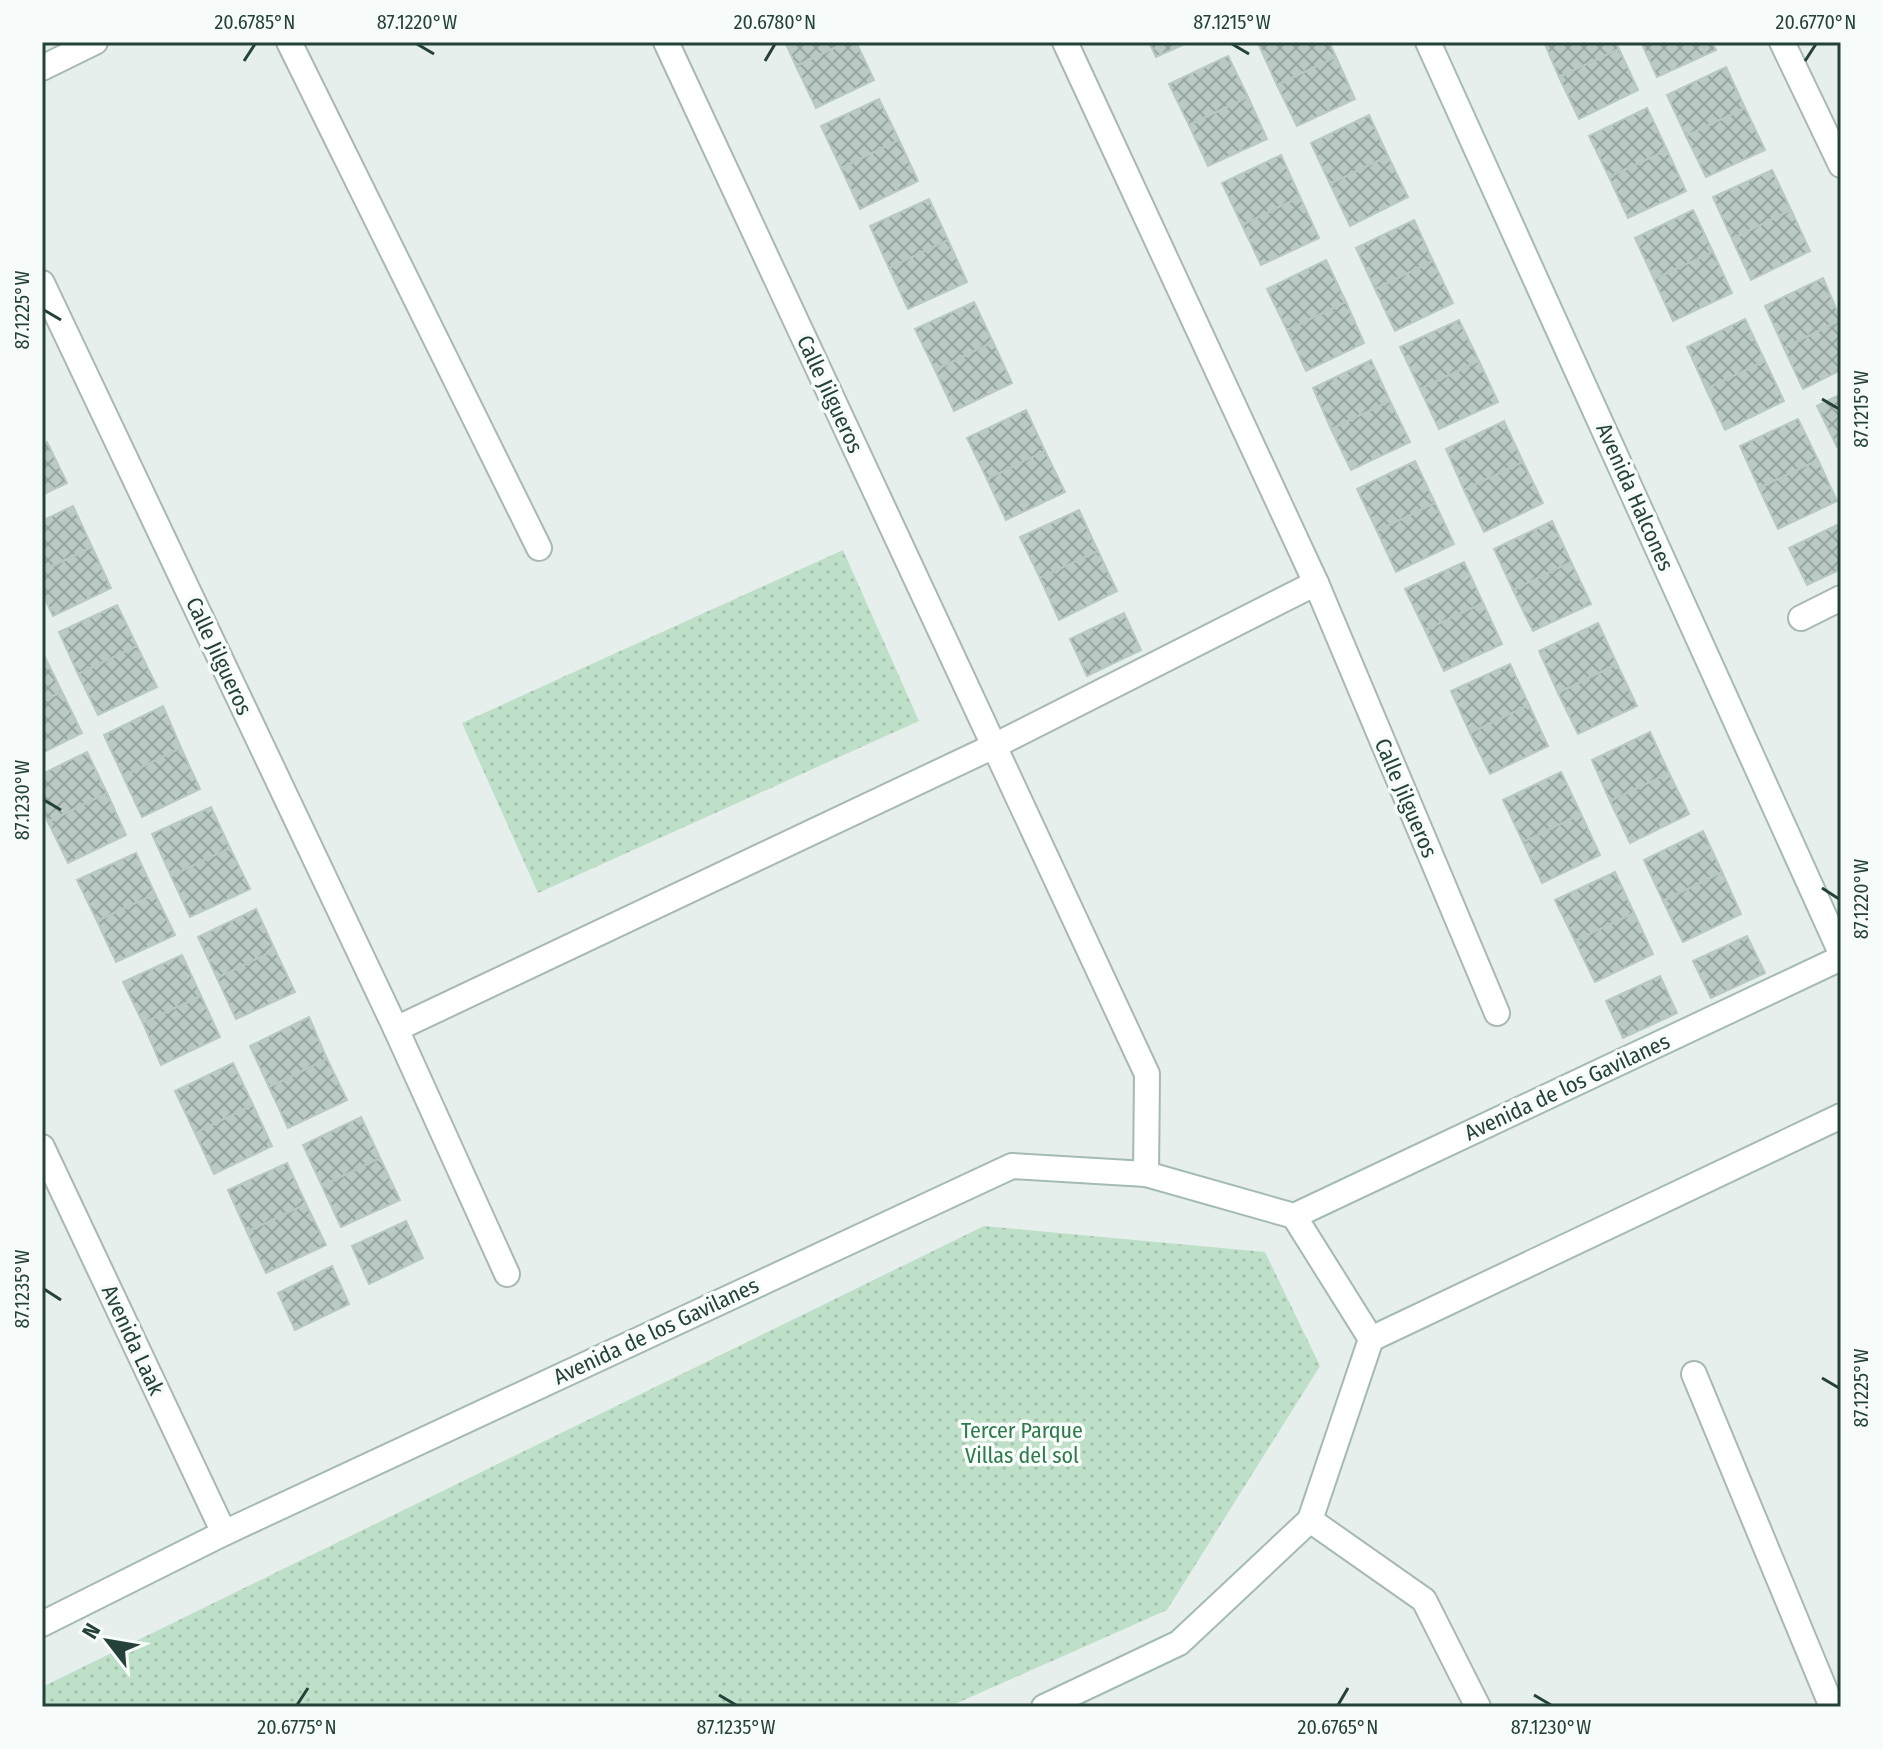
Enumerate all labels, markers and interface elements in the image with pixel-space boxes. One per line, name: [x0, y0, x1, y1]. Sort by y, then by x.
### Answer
text: 20.6785°N: [214, 10, 296, 34]
text: 87.1220°W: [377, 10, 457, 34]
text: 20.6780°N: [734, 10, 816, 34]
text: 87.1215°W: [1193, 10, 1271, 34]
text: 20.6770°N: [1776, 10, 1856, 34]
text: 87.1225°W: [10, 271, 34, 349]
street label: Calle Jilgueros: [791, 331, 869, 457]
text: 87.1215°W: [1849, 370, 1873, 448]
street label: Avenida Halcones: [1590, 419, 1680, 575]
street label: Calle Jilgueros: [180, 593, 258, 719]
street label: Calle Jilgueros: [1369, 734, 1443, 862]
text: 87.1230°W: [10, 760, 34, 840]
text: 87.1220°W: [1849, 859, 1873, 939]
street label: Avenida de los Gavilanes: [1460, 1028, 1674, 1146]
text: 87.1235°W: [10, 1249, 34, 1329]
street label: Avenida de los Gavilanes: [549, 1272, 763, 1390]
street label: Avenida Laak: [96, 1281, 171, 1400]
text: 87.1225°W: [1849, 1349, 1873, 1427]
park label: Tercer Parque Villas del sol: [961, 1417, 1083, 1469]
north arrow: [68, 1601, 148, 1681]
text: N: [76, 1618, 106, 1644]
text: 20.6775°N: [257, 1715, 337, 1739]
text: 87.1235°W: [696, 1715, 776, 1739]
text: 20.6765°N: [1298, 1715, 1378, 1739]
text: 87.1230°W: [1511, 1715, 1591, 1739]

